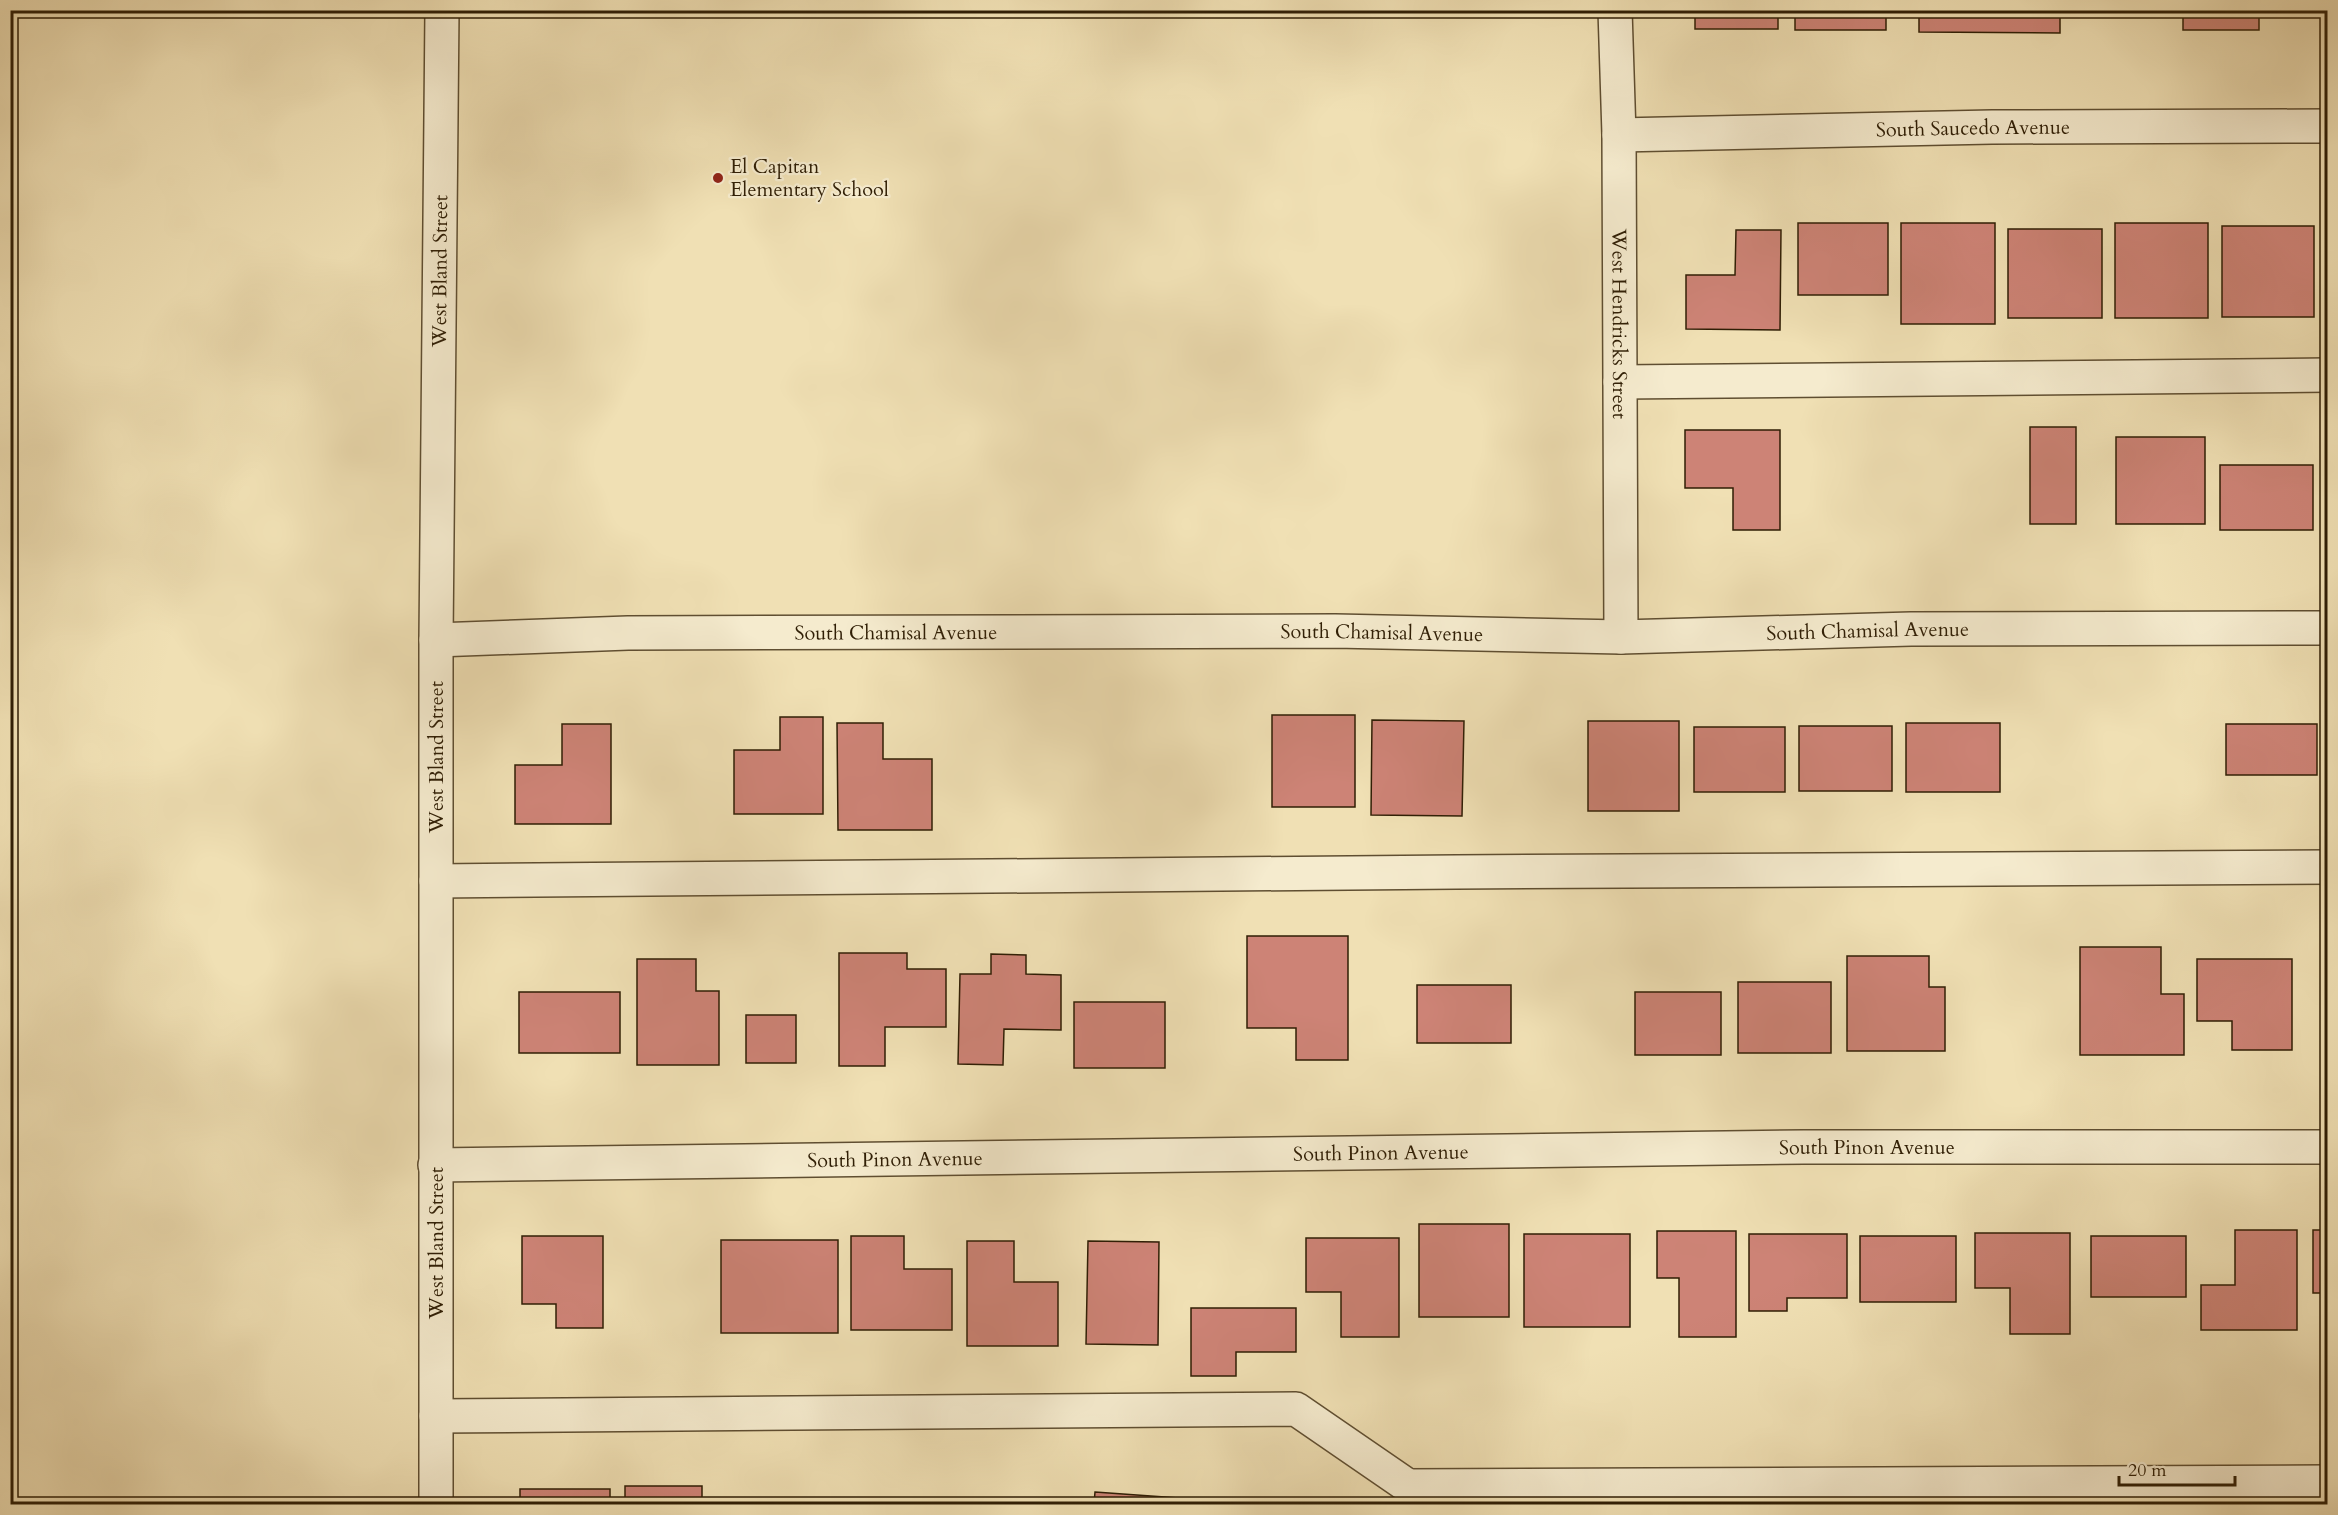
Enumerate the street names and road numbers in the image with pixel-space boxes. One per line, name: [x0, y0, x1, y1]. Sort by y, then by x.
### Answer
street label: South Saucedo Avenue: [1876, 113, 2070, 143]
street label: West Bland Street: [425, 194, 454, 348]
street label: West Hendricks Street: [1606, 228, 1634, 420]
street label: South Chamisal Avenue: [1766, 615, 1969, 646]
street label: South Chamisal Avenue: [794, 618, 997, 646]
street label: South Chamisal Avenue: [1280, 618, 1483, 648]
street label: West Bland Street: [423, 680, 450, 834]
street label: South Pinon Avenue: [1779, 1134, 1955, 1161]
street label: South Pinon Avenue: [1293, 1138, 1469, 1167]
street label: South Pinon Avenue: [807, 1144, 983, 1174]
street label: West Bland Street: [423, 1166, 450, 1320]

